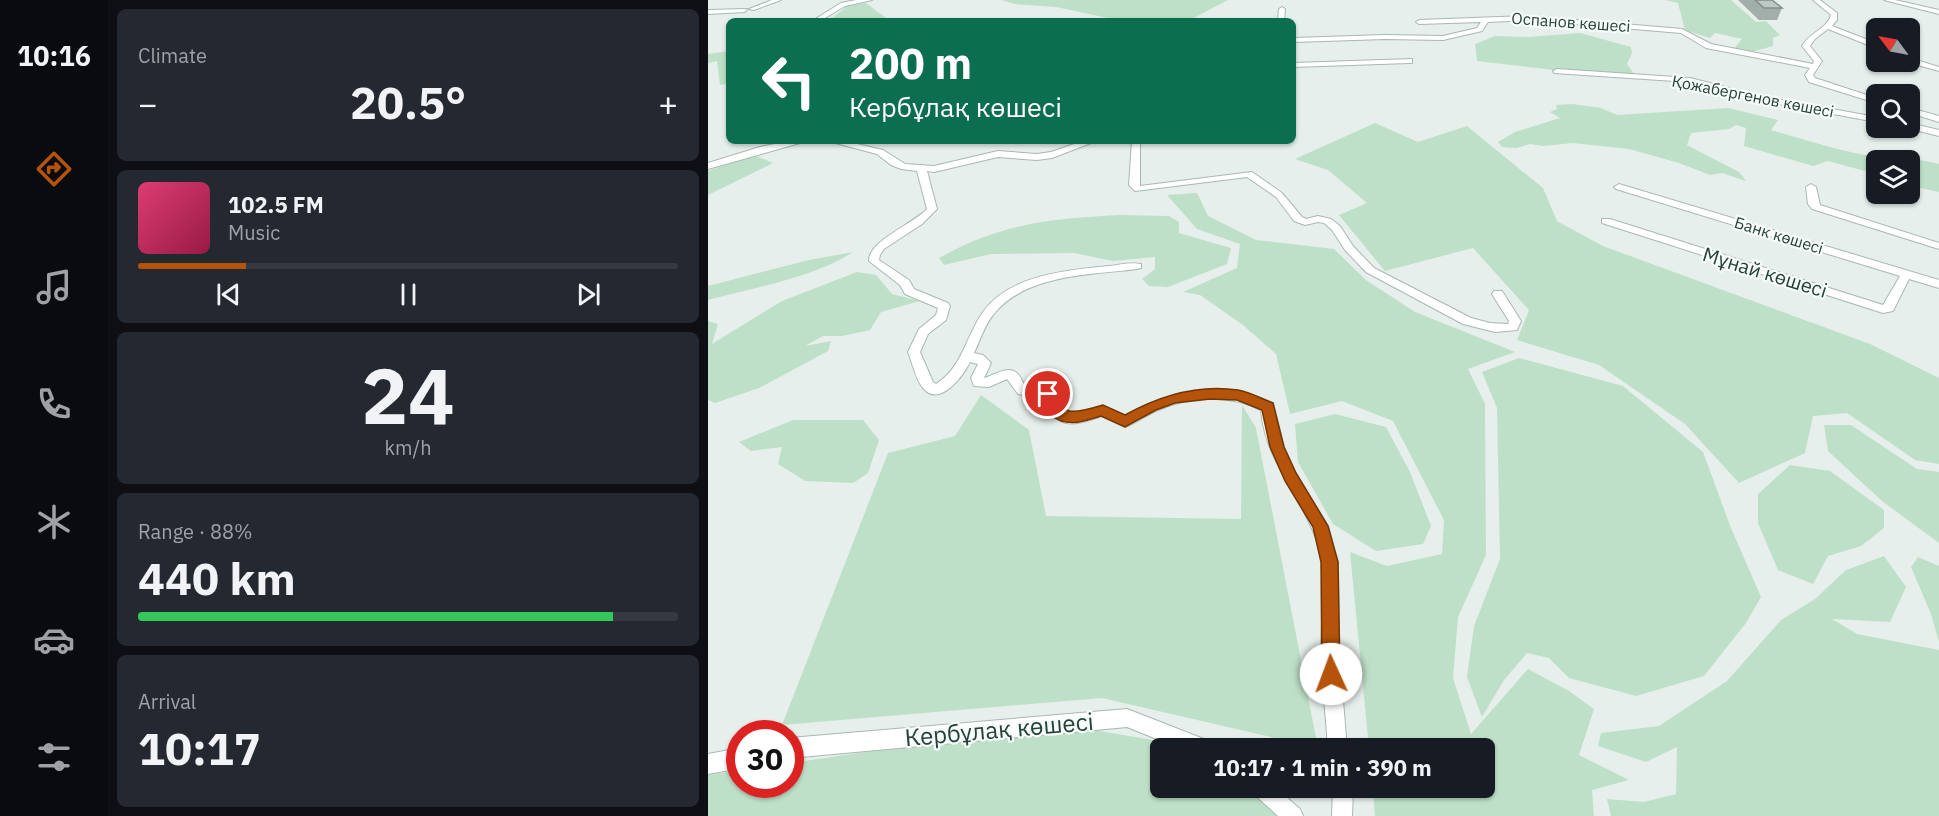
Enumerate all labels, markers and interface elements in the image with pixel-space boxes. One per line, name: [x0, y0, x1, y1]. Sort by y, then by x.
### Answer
street label: Оспанов көшесі: [1511, 8, 1631, 36]
north arrow: [1866, 18, 1920, 72]
map controls: [1866, 18, 1920, 204]
text: 200 m: [849, 36, 972, 91]
text: 10:16: [17, 38, 91, 73]
text: Climate: [138, 42, 207, 69]
icon: left: [750, 42, 828, 120]
street label: Қожабергенов көшесі: [1670, 70, 1836, 122]
text: 20.5°: [350, 73, 466, 131]
text: −: [138, 82, 158, 125]
text: +: [658, 82, 678, 125]
button: search: [1866, 84, 1920, 138]
text: Кербұлақ көшесі: [849, 89, 1062, 124]
icon: directions: [33, 148, 75, 190]
button: layers: [1866, 150, 1920, 204]
text: 102.5 FM: [228, 190, 324, 219]
street label: Банк көшесі: [1732, 212, 1826, 258]
text: Music: [228, 219, 280, 246]
street label: Мұнай көшесі: [1699, 240, 1831, 304]
icon: music: [33, 266, 75, 308]
icon: previous: [212, 278, 245, 311]
icon: pause: [392, 278, 425, 311]
icon: next: [572, 278, 605, 311]
text: 24: [361, 344, 455, 445]
pin: [1022, 368, 1073, 419]
icon: arrive: [1031, 377, 1064, 410]
icon: phone: [33, 383, 75, 425]
text: km/h: [384, 434, 432, 461]
icon: climate: [33, 501, 75, 543]
text: Range · 88%: [138, 518, 253, 545]
text: 440 km: [138, 549, 296, 607]
icon: car: [33, 619, 75, 661]
position arrow: [1299, 642, 1363, 706]
text: Arrival: [138, 688, 196, 715]
street label: Кербұлақ көшесі: [903, 705, 1095, 753]
text: 10:17: [138, 719, 261, 777]
speed limit sign: 30: [726, 720, 804, 798]
icon: filters: [33, 736, 75, 778]
text: 10:17 · 1 min · 390 m: [1213, 753, 1432, 782]

